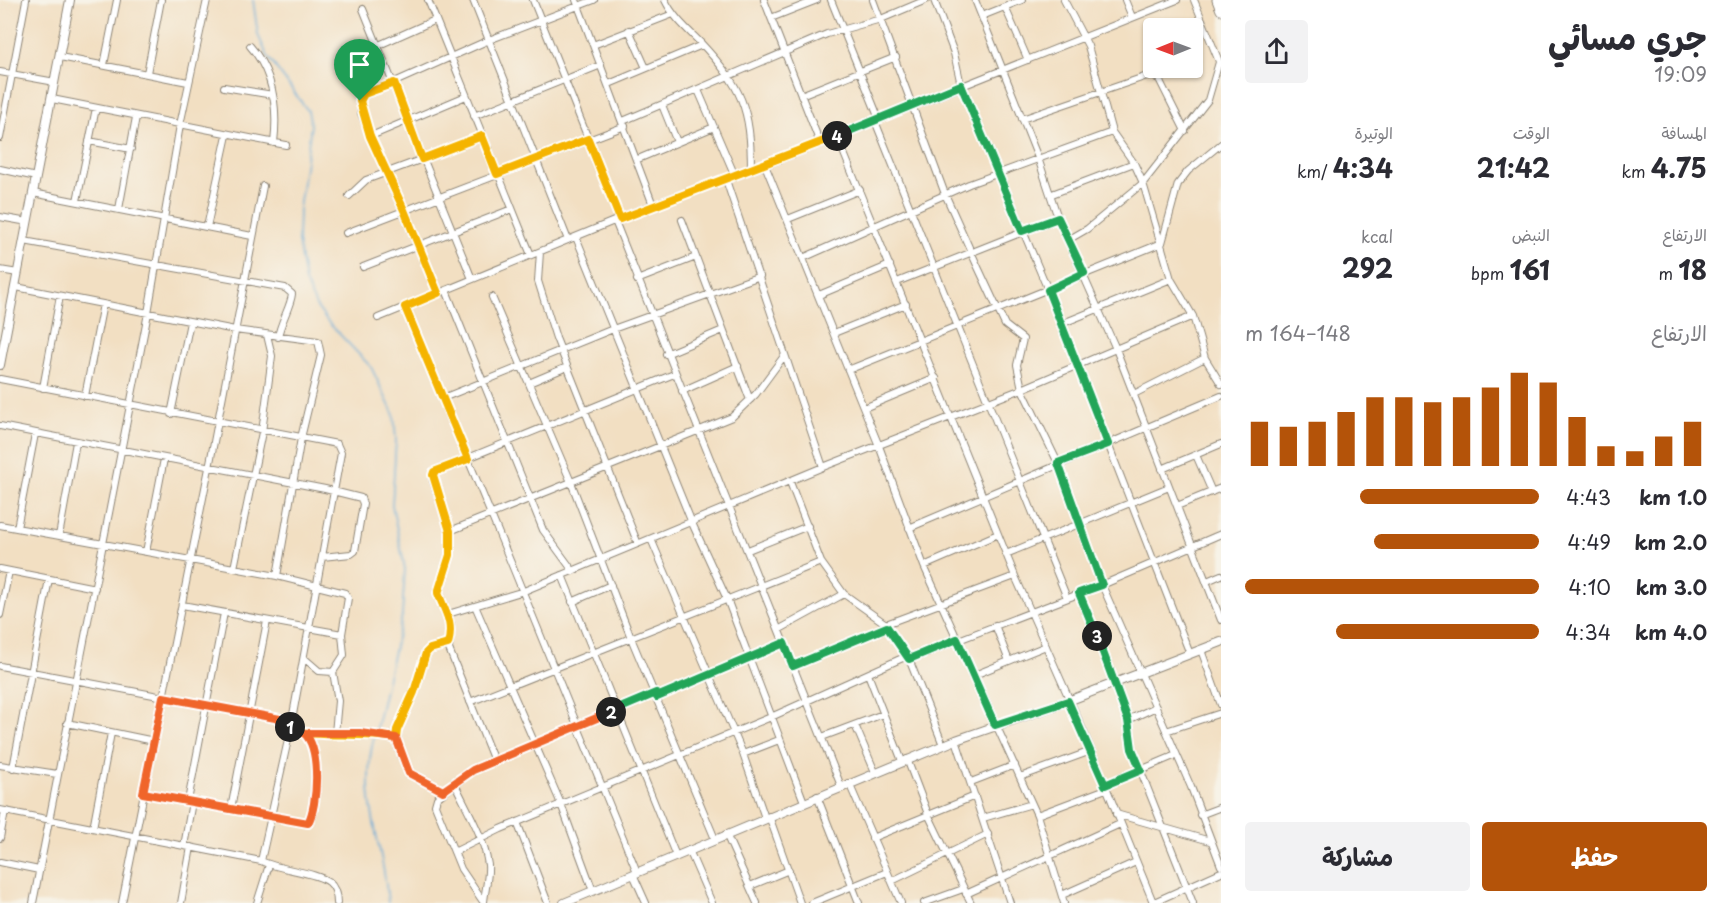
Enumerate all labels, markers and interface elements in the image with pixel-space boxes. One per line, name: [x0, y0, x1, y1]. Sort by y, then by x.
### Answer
text: جري مسائي: [1548, 11, 1707, 61]
north arrow: [1143, 18, 1203, 78]
map controls: [1143, 18, 1203, 78]
button: share: [1245, 20, 1308, 83]
pin: [334, 39, 385, 101]
icon: arrive: [343, 48, 376, 81]
text: 19:09: [1654, 59, 1707, 89]
text: الوتيرة: [1354, 120, 1393, 144]
text: الوقت: [1513, 120, 1550, 144]
text: المسافة: [1661, 120, 1707, 144]
pin: 4: [822, 121, 852, 151]
text: 4: [832, 124, 842, 148]
text: 4:34: [1333, 148, 1393, 187]
text: 21:42: [1476, 148, 1550, 187]
text: 4.75: [1651, 148, 1707, 187]
text: /km: [1297, 159, 1333, 183]
text: km: [1622, 159, 1651, 183]
text: النبض: [1512, 222, 1550, 246]
text: الارتفاع: [1662, 222, 1707, 246]
text: kcal: [1361, 224, 1393, 248]
text: 292: [1342, 248, 1393, 287]
text: 161: [1509, 250, 1550, 289]
text: 18: [1678, 250, 1707, 289]
text: bpm: [1471, 261, 1509, 285]
text: m: [1659, 261, 1678, 285]
text: 148–164 m: [1245, 318, 1351, 348]
text: الارتفاع: [1651, 318, 1707, 348]
text: 4:43: [1566, 482, 1611, 512]
text: 1.0 km: [1639, 482, 1707, 512]
text: 4:49: [1568, 527, 1611, 557]
text: 2.0 km: [1634, 527, 1707, 557]
text: 4:10: [1568, 572, 1611, 602]
text: 3.0 km: [1636, 572, 1707, 602]
text: 4:34: [1566, 617, 1611, 647]
text: 4.0 km: [1635, 617, 1707, 647]
pin: 3: [1082, 621, 1112, 651]
text: 3: [1092, 624, 1102, 648]
pin: 2: [596, 697, 626, 727]
text: 2: [605, 700, 617, 724]
pin: 1: [275, 712, 305, 742]
text: 1: [286, 715, 294, 739]
button: مشاركة: [1245, 822, 1470, 891]
button: حفظ: [1482, 822, 1707, 891]

